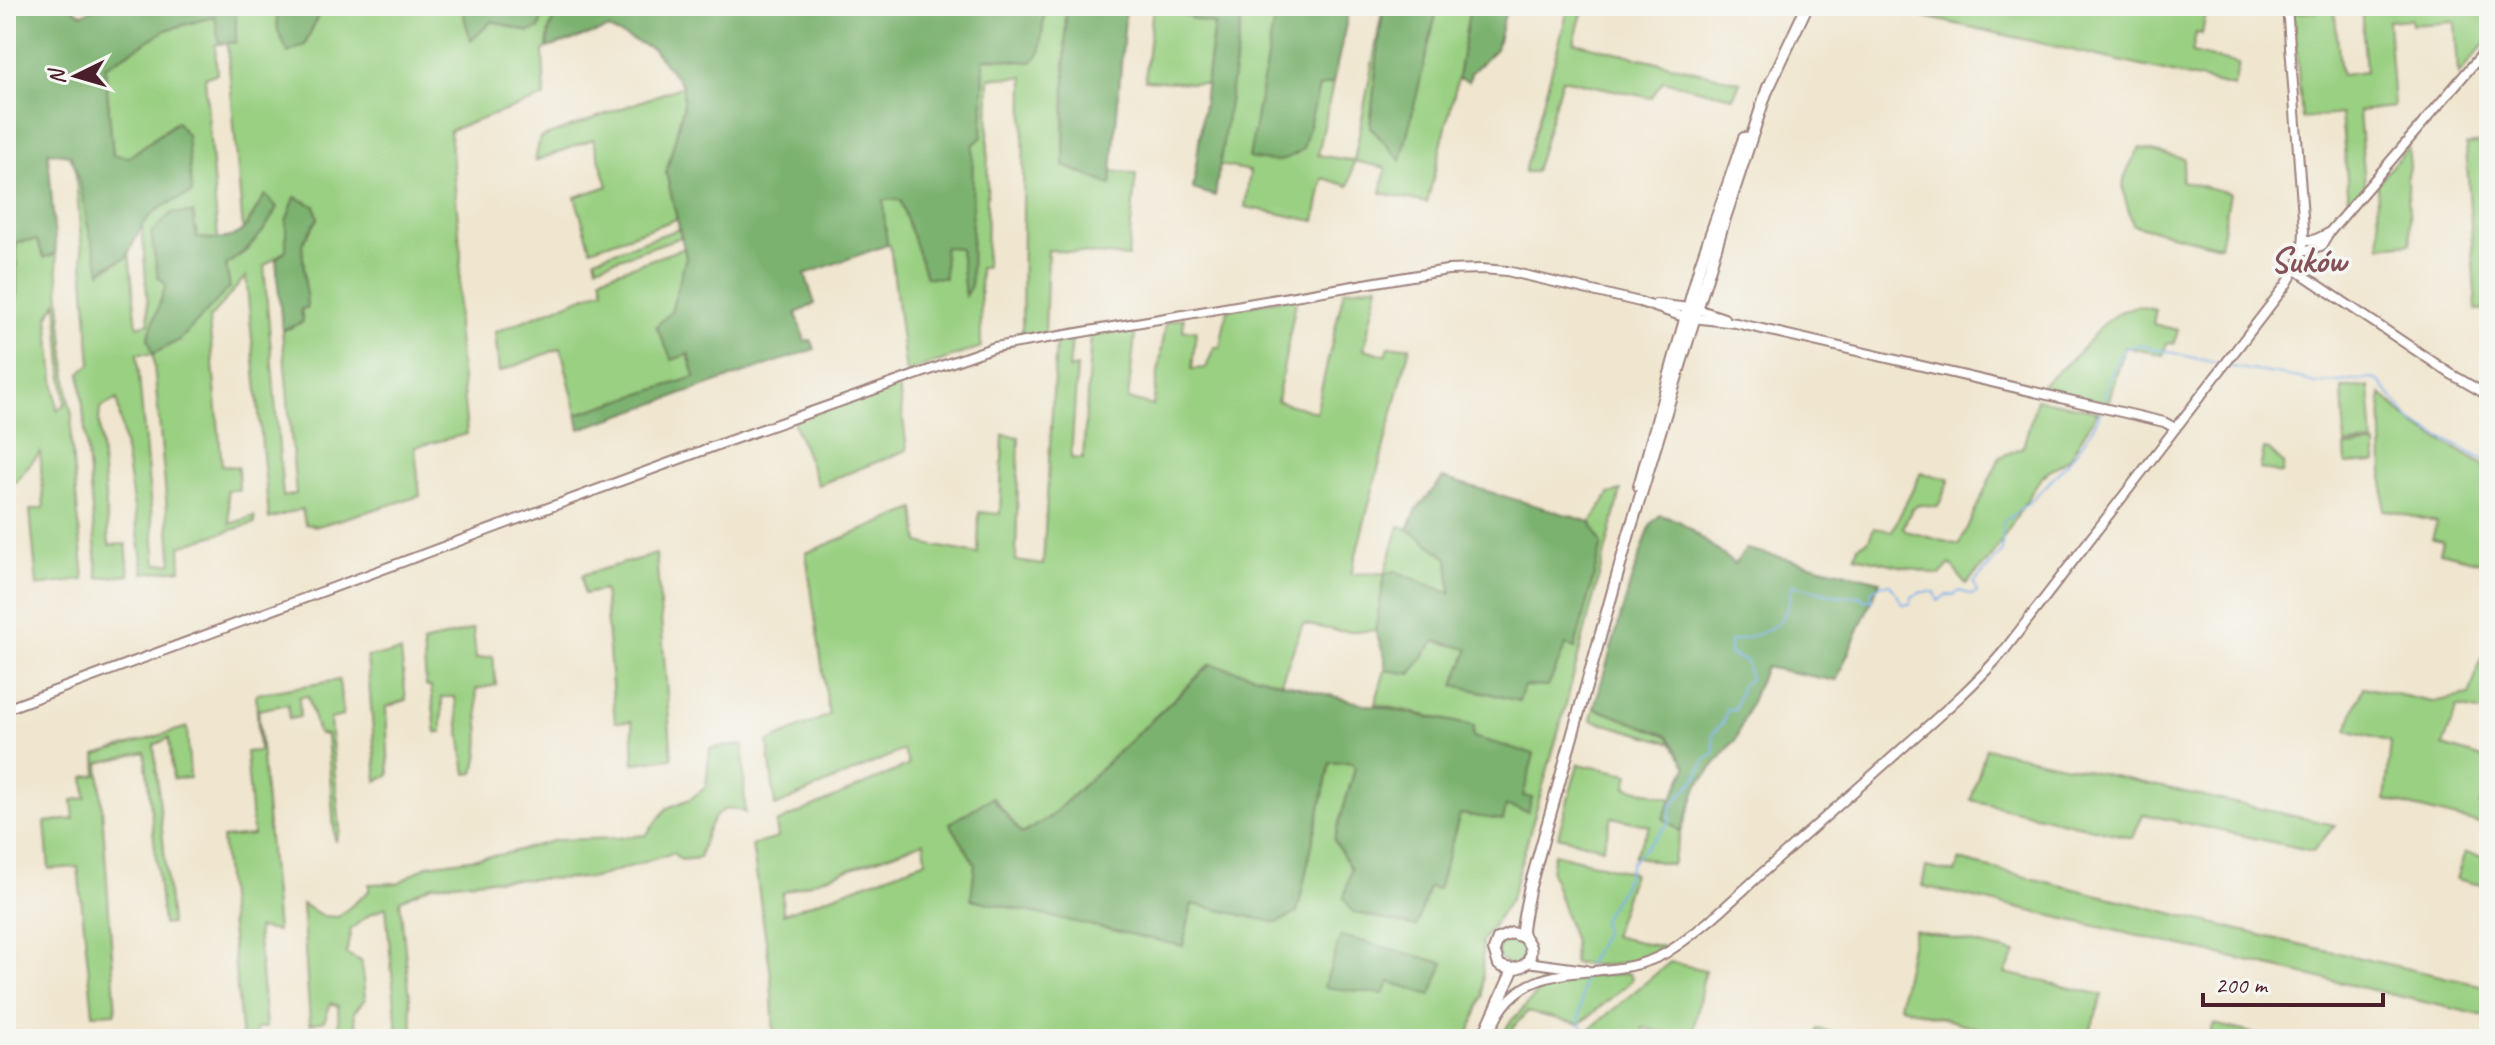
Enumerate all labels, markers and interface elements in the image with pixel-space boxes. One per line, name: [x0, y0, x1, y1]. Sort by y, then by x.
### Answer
north arrow: [36, 36, 116, 116]
text: N: [42, 66, 72, 86]
district label: Suków: [2270, 237, 2349, 283]
scale bar: [2203, 957, 2383, 1007]
text: 200 m: [2215, 970, 2269, 1000]

